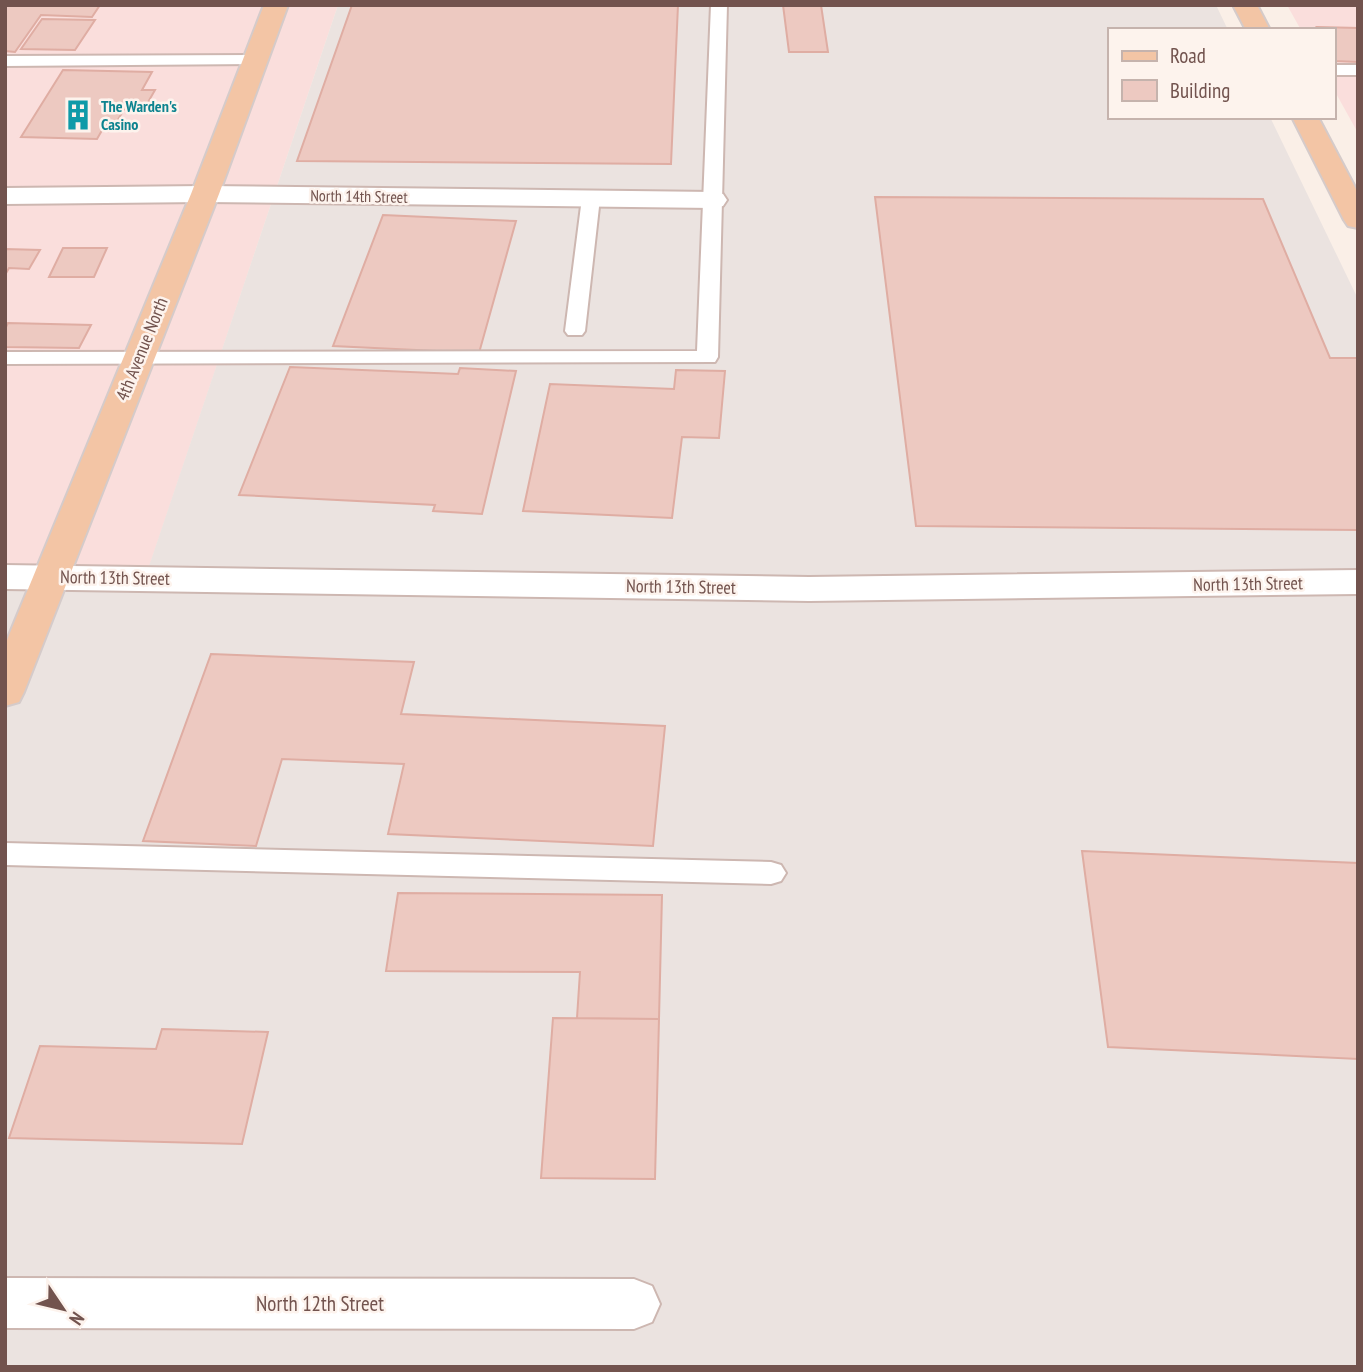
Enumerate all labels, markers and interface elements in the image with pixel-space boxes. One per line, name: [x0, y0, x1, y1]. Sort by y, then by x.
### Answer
legend: [1108, 28, 1335, 119]
text: Road: [1170, 42, 1206, 69]
text: Building: [1170, 77, 1230, 104]
place label: The Warden's Casino: [101, 96, 177, 134]
building icon: The Warden's Casino: [61, 98, 95, 132]
street label: North 14th Street: [310, 185, 408, 207]
street label: 4th Avenue North: [110, 294, 173, 404]
street label: North 13th Street: [60, 565, 170, 590]
street label: North 13th Street: [1193, 571, 1303, 596]
street label: North 13th Street: [626, 574, 736, 599]
north arrow: [28, 1274, 98, 1344]
street label: North 12th Street: [256, 1290, 384, 1317]
text: N: [64, 1308, 90, 1330]

